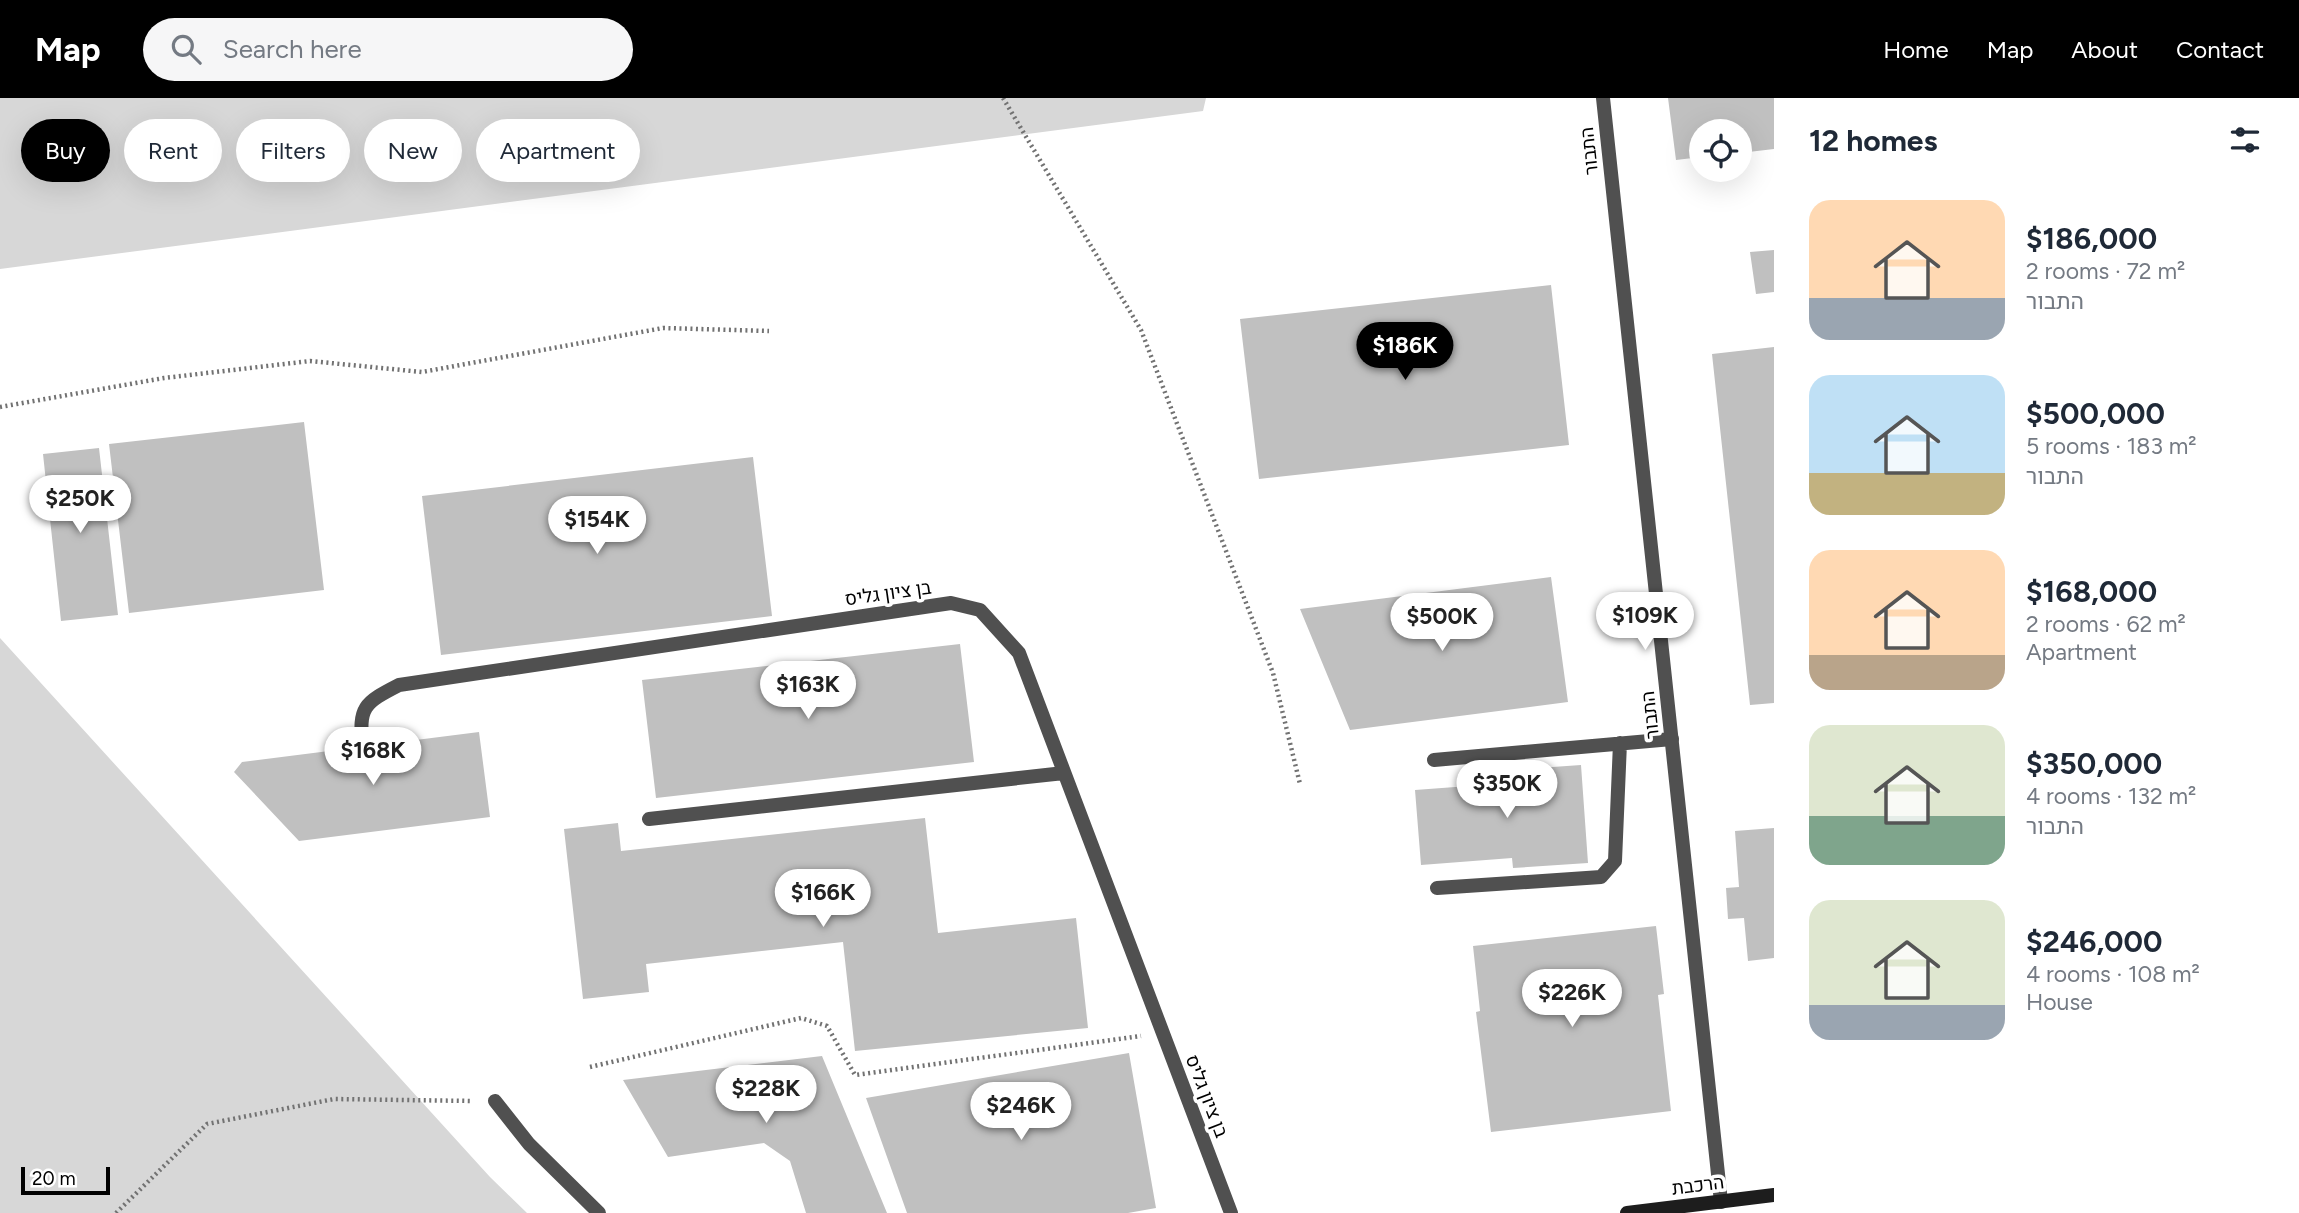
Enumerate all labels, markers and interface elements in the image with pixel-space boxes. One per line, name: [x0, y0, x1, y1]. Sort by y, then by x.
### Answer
search box: [143, 18, 633, 81]
text: Map: [35, 30, 101, 69]
icon: search: [167, 30, 205, 68]
text: Search here: [223, 33, 362, 65]
text: Home: [1883, 35, 1949, 64]
text: Map: [1987, 35, 2033, 64]
text: About: [2071, 35, 2138, 64]
text: Contact: [2176, 35, 2264, 64]
chip: Buy: [21, 119, 110, 182]
chip: Rent: [124, 119, 222, 182]
chip: Filters: [236, 119, 350, 182]
chip: New: [364, 119, 462, 182]
chip: Apartment: [476, 119, 640, 182]
map controls: [1689, 119, 1752, 182]
button: locate: [1689, 119, 1752, 182]
icon: filters: [2226, 121, 2264, 159]
text: 12 homes: [1809, 122, 1937, 159]
street label: התבור: [1575, 126, 1603, 176]
text: $186,000: [2026, 220, 2157, 257]
icon: home: [1865, 228, 1949, 312]
text: 2 rooms · 72 m²: [2026, 257, 2185, 285]
text: התבור: [2026, 287, 2084, 315]
pin: $186K: [1356, 322, 1454, 382]
text: $186K: [1372, 331, 1438, 359]
text: $500,000: [2026, 395, 2165, 432]
icon: home: [1865, 403, 1949, 487]
text: 5 rooms · 183 m²: [2026, 432, 2197, 460]
text: התבור: [2026, 462, 2084, 490]
pin: $250K: [31, 476, 129, 535]
text: $250K: [45, 484, 115, 512]
pin: $154K: [548, 496, 646, 556]
text: $154K: [564, 505, 630, 533]
text: $168,000: [2026, 573, 2157, 610]
street label: בן ציון גליס: [843, 576, 933, 610]
icon: home: [1865, 578, 1949, 662]
pin: $109K: [1596, 592, 1694, 652]
pin: $500K: [1393, 594, 1491, 653]
text: $109K: [1612, 601, 1678, 629]
text: $500K: [1406, 602, 1478, 630]
text: 2 rooms · 62 m²: [2026, 610, 2186, 638]
text: Apartment: [2026, 638, 2137, 666]
pin: $163K: [759, 662, 857, 721]
text: $163K: [776, 670, 840, 698]
street label: התבור: [1636, 690, 1664, 740]
pin: $168K: [324, 728, 422, 787]
text: $168K: [340, 736, 406, 764]
text: $350,000: [2026, 745, 2162, 782]
icon: home: [1865, 753, 1949, 837]
pin: $350K: [1458, 760, 1556, 820]
text: $350K: [1472, 769, 1542, 797]
text: 4 rooms · 132 m²: [2026, 782, 2196, 810]
text: התבור: [2026, 812, 2084, 840]
pin: $166K: [774, 870, 872, 929]
text: $166K: [791, 878, 855, 906]
text: $246,000: [2026, 923, 2162, 960]
icon: home: [1865, 928, 1949, 1012]
text: 4 rooms · 108 m²: [2026, 960, 2200, 988]
pin: $226K: [1523, 970, 1621, 1029]
text: $226K: [1538, 978, 1606, 1006]
text: House: [2026, 988, 2093, 1016]
street label: בן ציון גליס: [1181, 1051, 1233, 1141]
pin: $228K: [717, 1066, 815, 1125]
text: $228K: [732, 1074, 800, 1102]
pin: $246K: [972, 1082, 1070, 1142]
text: $246K: [986, 1091, 1056, 1119]
scale bar: [21, 1164, 110, 1196]
text: 20 m: [32, 1167, 76, 1190]
street label: הרכבת: [1670, 1170, 1726, 1200]

